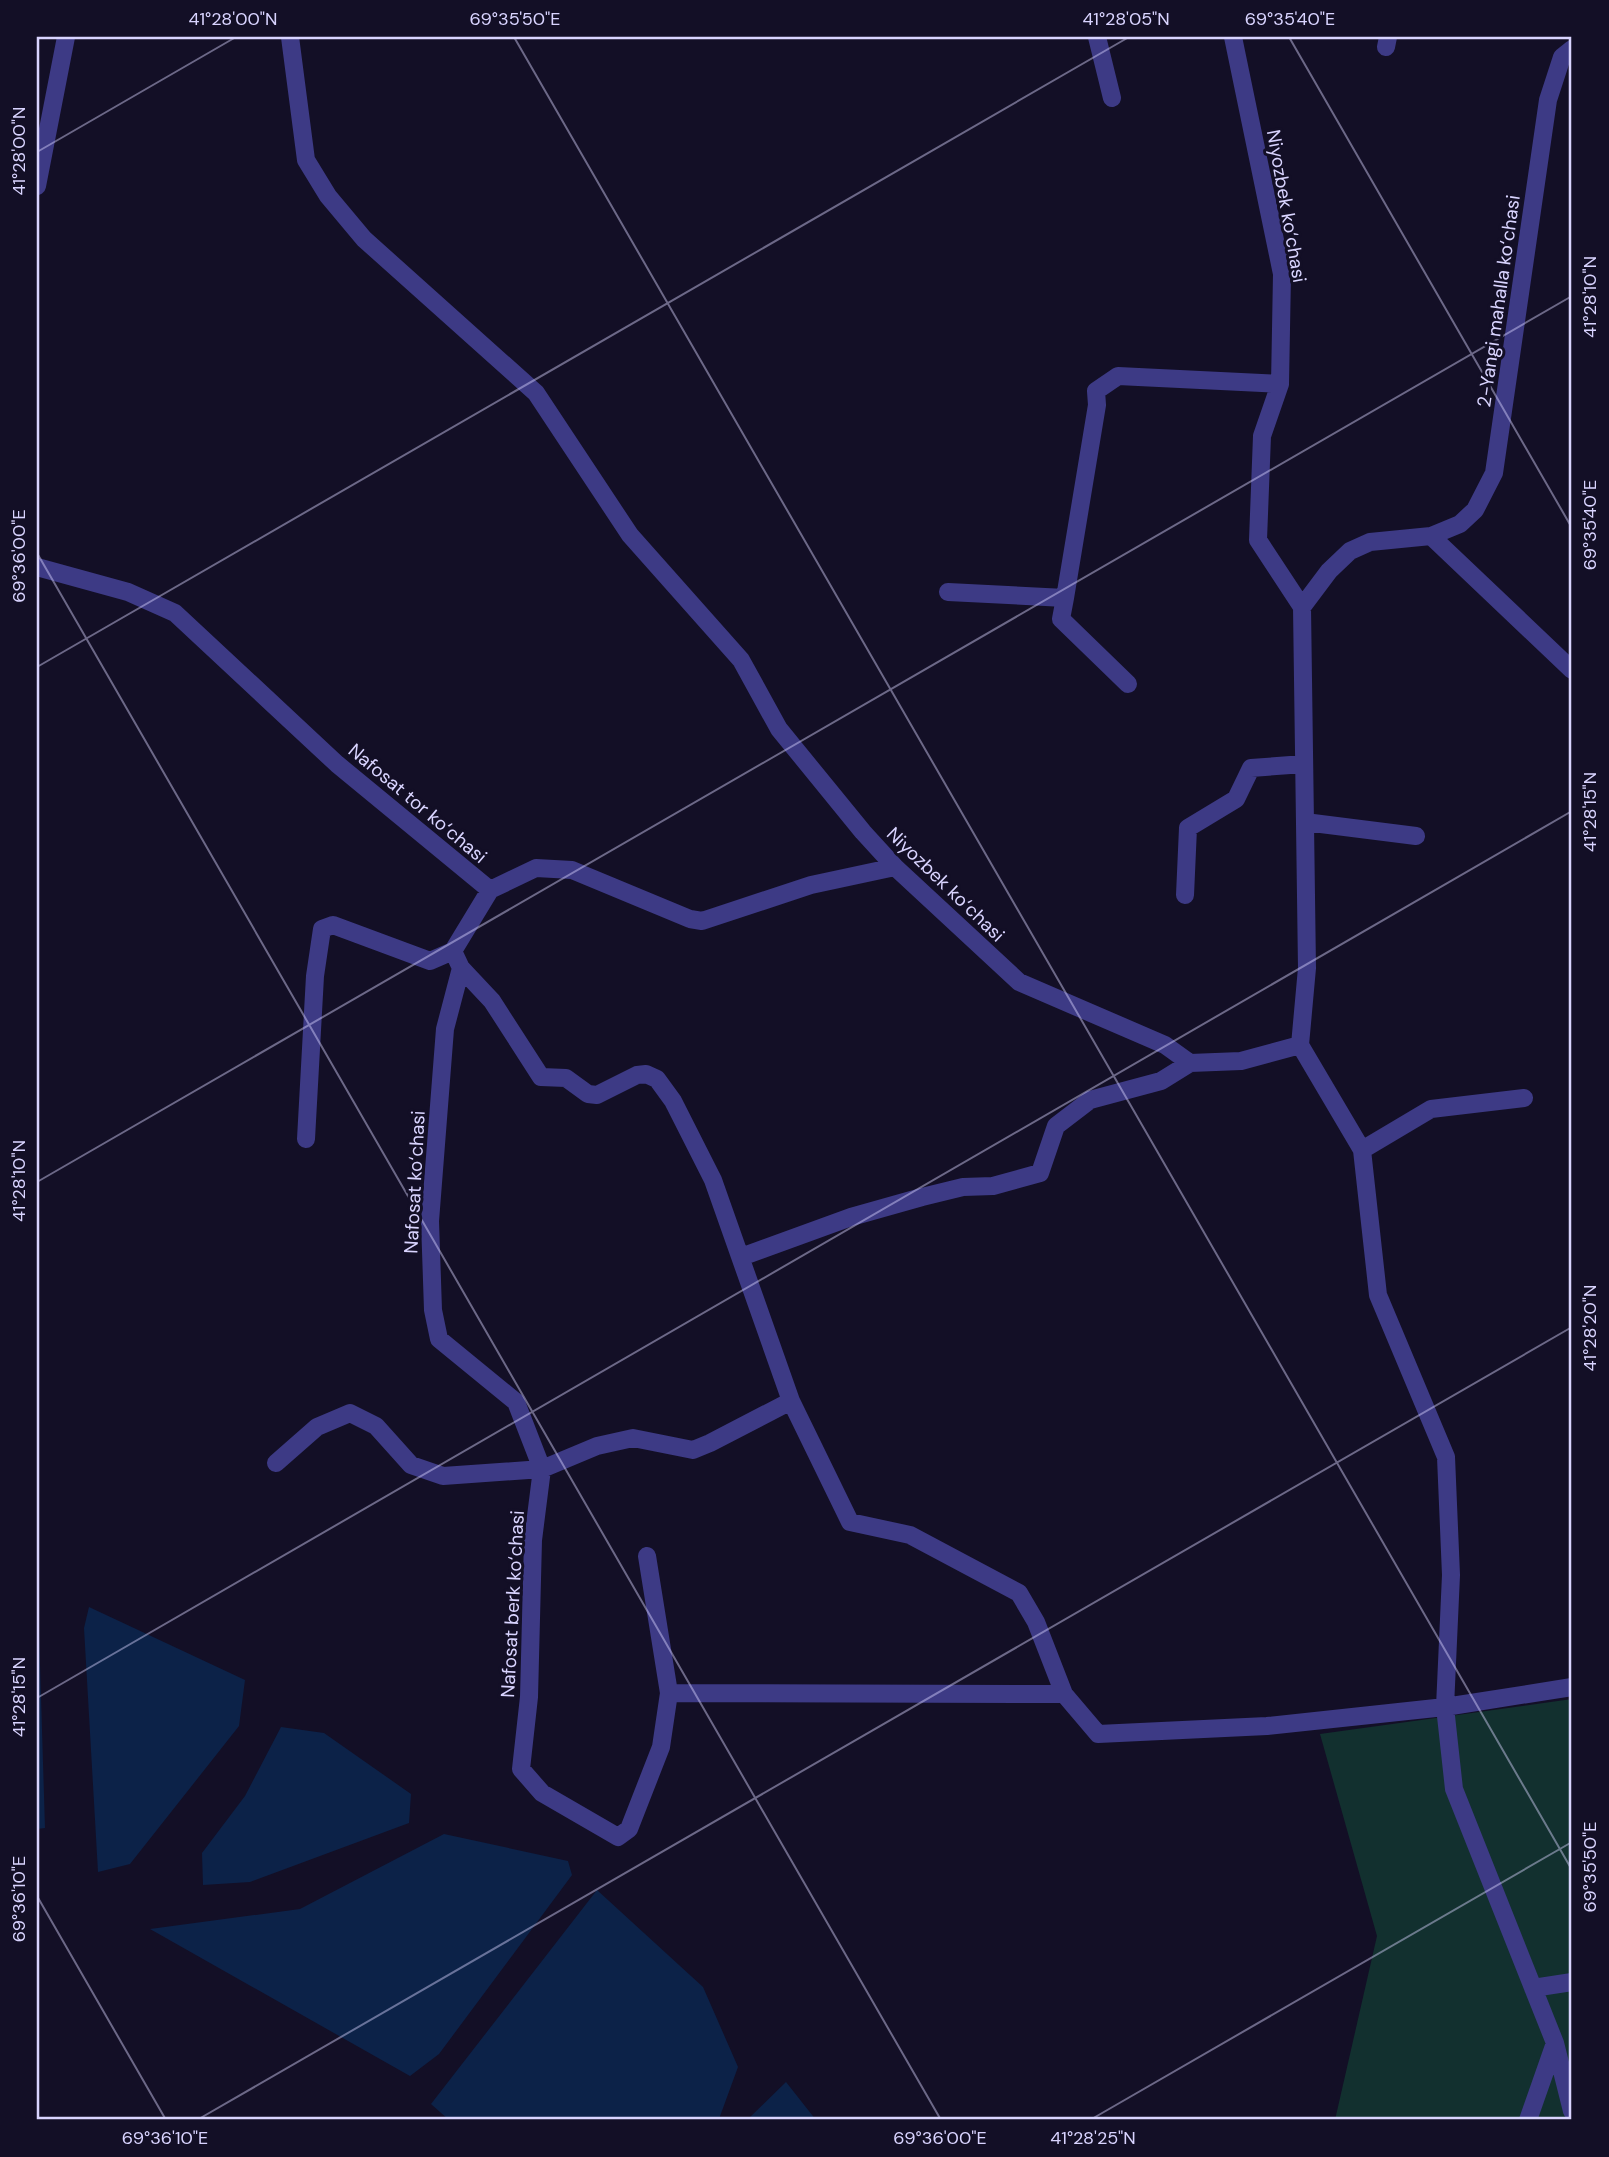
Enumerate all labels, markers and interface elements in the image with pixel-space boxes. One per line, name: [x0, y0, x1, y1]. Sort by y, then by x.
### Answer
text: 41°28'00"N: [189, 7, 277, 31]
text: 69°35'50"E: [470, 7, 560, 31]
text: 41°28'05"N: [1082, 7, 1170, 31]
text: 69°35'40"E: [1245, 7, 1335, 31]
text: 41°28'00"N: [7, 107, 31, 195]
street label: Niyozbek ko‘chasi: [1261, 128, 1312, 285]
street label: 2-Yangi mahalla ko‘chasi: [1471, 193, 1526, 409]
text: 41°28'10"N: [1578, 256, 1602, 338]
text: 69°35'40"E: [1578, 480, 1602, 570]
text: 69°36'00"E: [7, 509, 31, 603]
street label: Nafosat tor ko‘chasi: [343, 738, 492, 869]
text: 41°28'15"N: [1578, 772, 1602, 852]
street label: Niyozbek ko‘chasi: [881, 822, 1010, 947]
street label: Nafosat ko‘chasi: [398, 1110, 431, 1254]
text: 41°28'10"N: [7, 1140, 31, 1222]
text: 41°28'20"N: [1578, 1285, 1602, 1371]
street label: Nafosat berk ko‘chasi: [495, 1510, 530, 1698]
text: 41°28'15"N: [7, 1657, 31, 1737]
text: 69°35'50"E: [1578, 1822, 1602, 1912]
text: 69°36'10"E: [7, 1856, 31, 1942]
text: 69°36'10"E: [122, 2126, 208, 2150]
text: 69°36'00"E: [893, 2126, 987, 2150]
text: 41°28'25"N: [1050, 2126, 1136, 2150]

